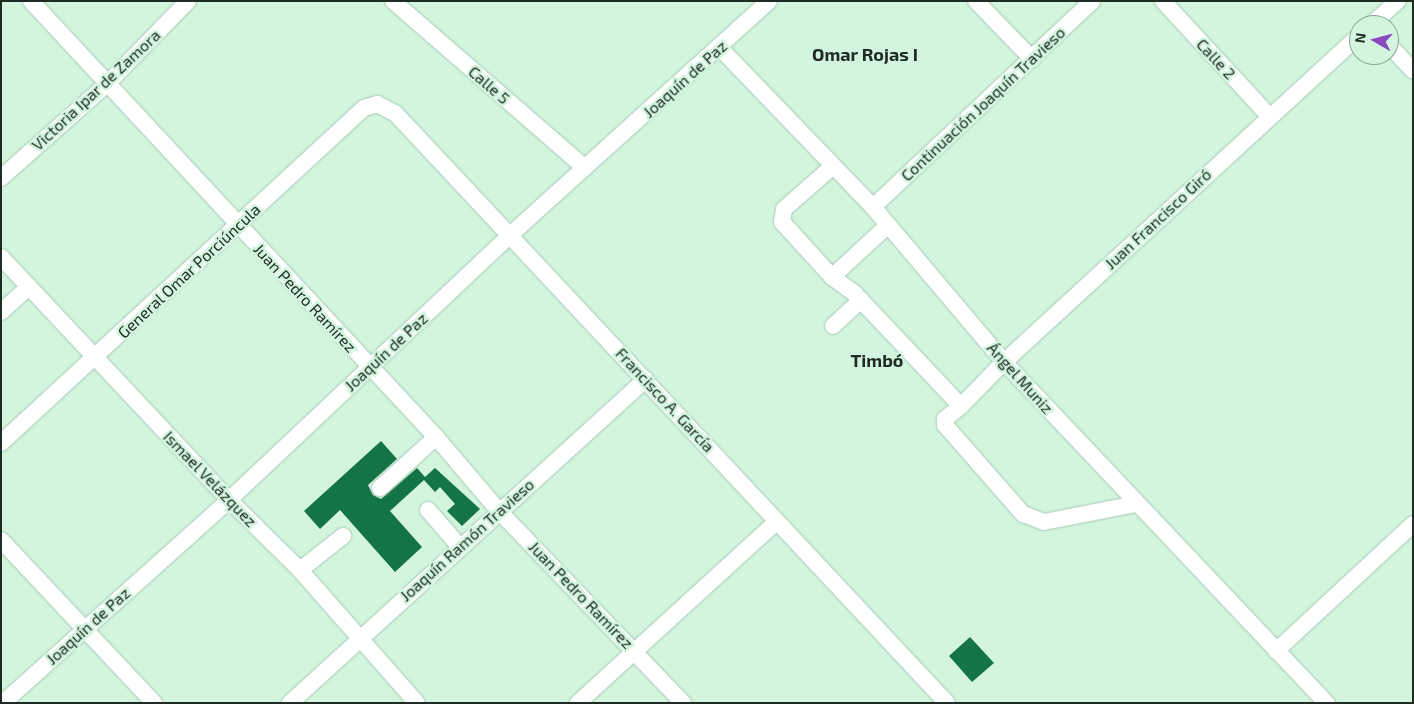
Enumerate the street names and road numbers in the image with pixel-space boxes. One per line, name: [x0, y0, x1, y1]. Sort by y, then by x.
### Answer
street label: Continuación Joaquín Travieso: [897, 23, 1069, 185]
street label: Victoria Ipar de Zamora: [28, 25, 164, 155]
street label: Calle 2: [1192, 35, 1240, 83]
street label: Joaquín de Paz: [639, 36, 731, 122]
street label: Calle 5: [465, 62, 513, 108]
street label: Juan Francisco Giró: [1101, 165, 1215, 273]
street label: General Omar Porciúncula: [113, 200, 265, 342]
street label: Juan Pedro Ramírez: [250, 240, 360, 356]
street label: Joaquín de Paz: [341, 309, 431, 395]
street label: Ángel Muniz: [983, 338, 1057, 418]
street label: Francisco A. García: [612, 344, 718, 456]
street label: Ismael Velázquez: [159, 427, 261, 531]
street label: Joaquín Ramón Travieso: [396, 475, 538, 605]
street label: Juan Pedro Ramírez: [525, 537, 637, 653]
street label: Joaquín de Paz: [42, 583, 134, 669]

